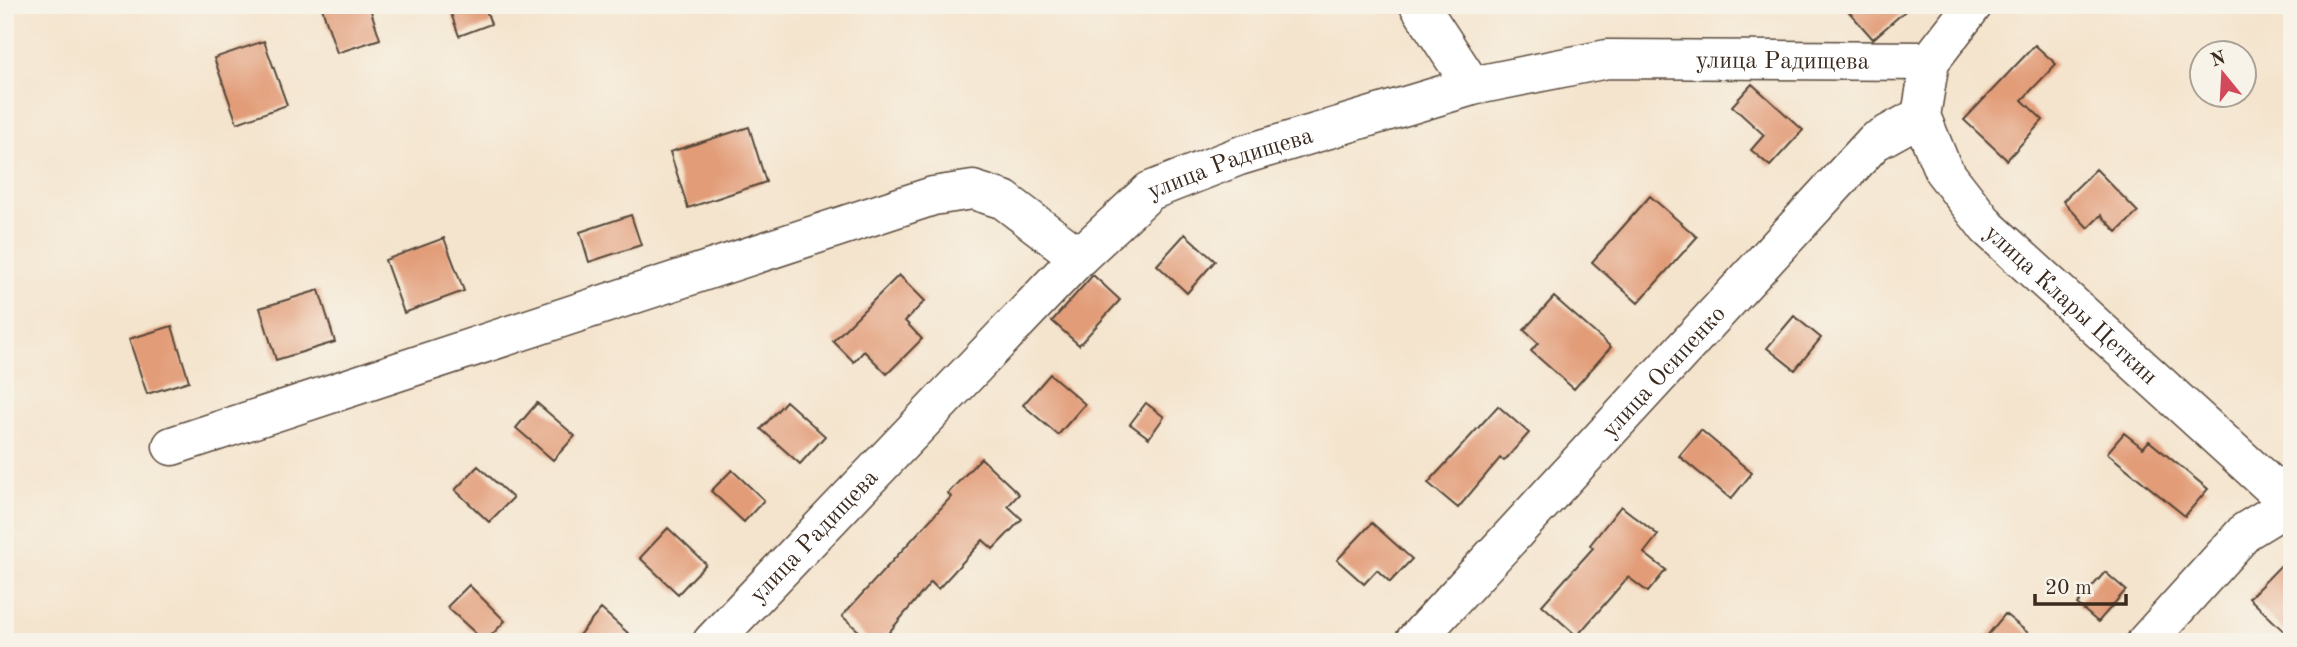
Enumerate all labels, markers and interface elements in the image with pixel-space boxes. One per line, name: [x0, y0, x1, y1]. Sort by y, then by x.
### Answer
north arrow: [2188, 38, 2258, 108]
text: N: [2209, 49, 2229, 71]
street label: улица Радищева: [1696, 50, 1870, 75]
street label: улица Радищева: [1145, 124, 1316, 205]
street label: улица Клары Цеткин: [1979, 221, 2161, 390]
street label: улица Осипенко: [1598, 302, 1731, 443]
street label: улица Радищева: [746, 466, 884, 608]
scale bar: [2035, 563, 2126, 607]
text: 20 m: [2045, 578, 2092, 599]

